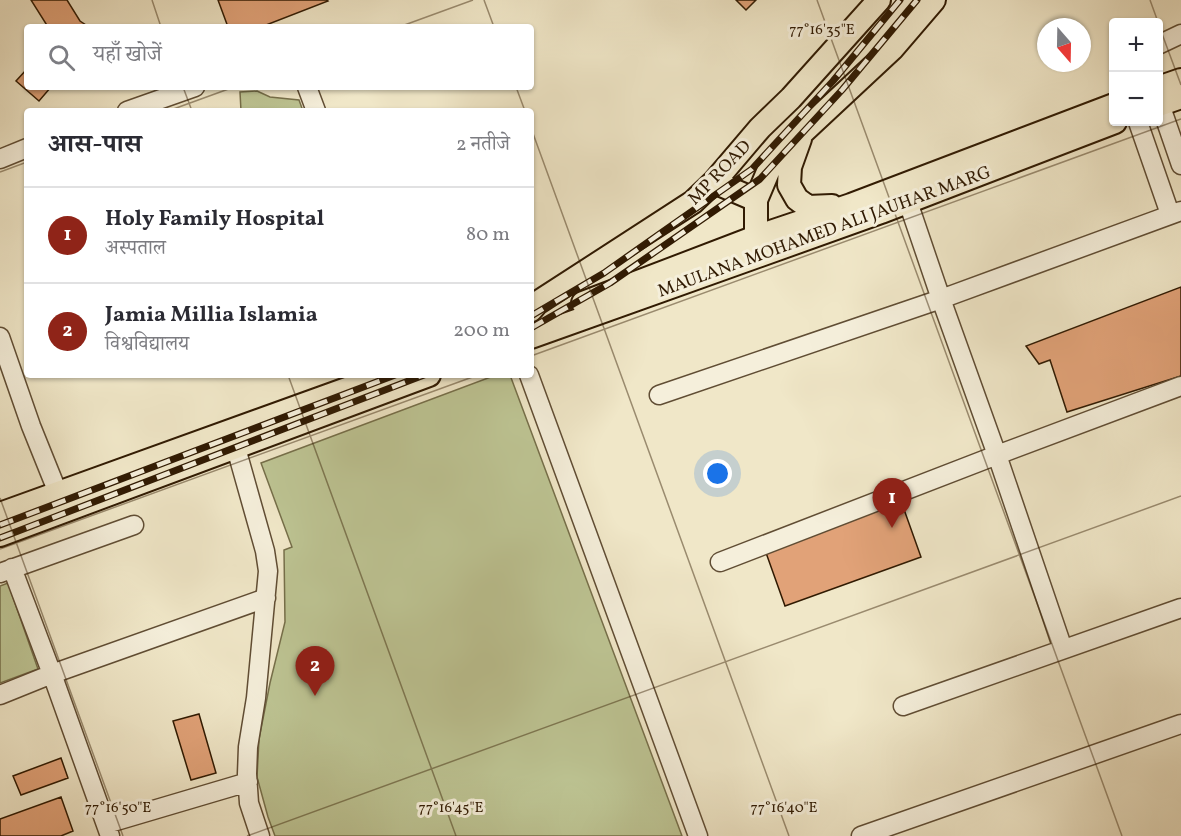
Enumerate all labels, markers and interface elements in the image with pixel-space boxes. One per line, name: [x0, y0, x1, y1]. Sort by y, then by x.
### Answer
north arrow: [1037, 18, 1091, 72]
map controls: [1109, 18, 1163, 126]
button: +: [1109, 18, 1163, 72]
text: 77°16'35"E: [789, 20, 855, 41]
search box: [24, 24, 534, 90]
text: यहाँ खोजें: [93, 40, 162, 71]
icon: search: [45, 41, 78, 74]
button: −: [1109, 72, 1163, 126]
text: आस-पास: [48, 127, 142, 163]
text: 2 नतीजे: [456, 131, 510, 159]
street label: MP ROAD: [683, 135, 757, 211]
street label: MAULANA MOHAMED ALI JAUHAR MARG: [654, 160, 995, 305]
text: Holy Family Hospital: [105, 204, 324, 235]
text: 1: [63, 221, 72, 249]
text: 80 m: [466, 221, 510, 249]
text: अस्पताल: [105, 235, 166, 263]
text: Jamia Millia Islamia: [105, 300, 318, 331]
text: 2: [62, 317, 73, 345]
text: 200 m: [453, 317, 510, 345]
text: विश्वविद्यालय: [105, 331, 189, 359]
your location: [703, 459, 732, 488]
pin: 1: [872, 478, 912, 528]
pin: 2: [296, 646, 334, 696]
text: 77°16'50"E: [85, 798, 151, 819]
text: 77°16'45"E: [418, 798, 484, 819]
text: 77°16'40"E: [751, 798, 817, 819]

